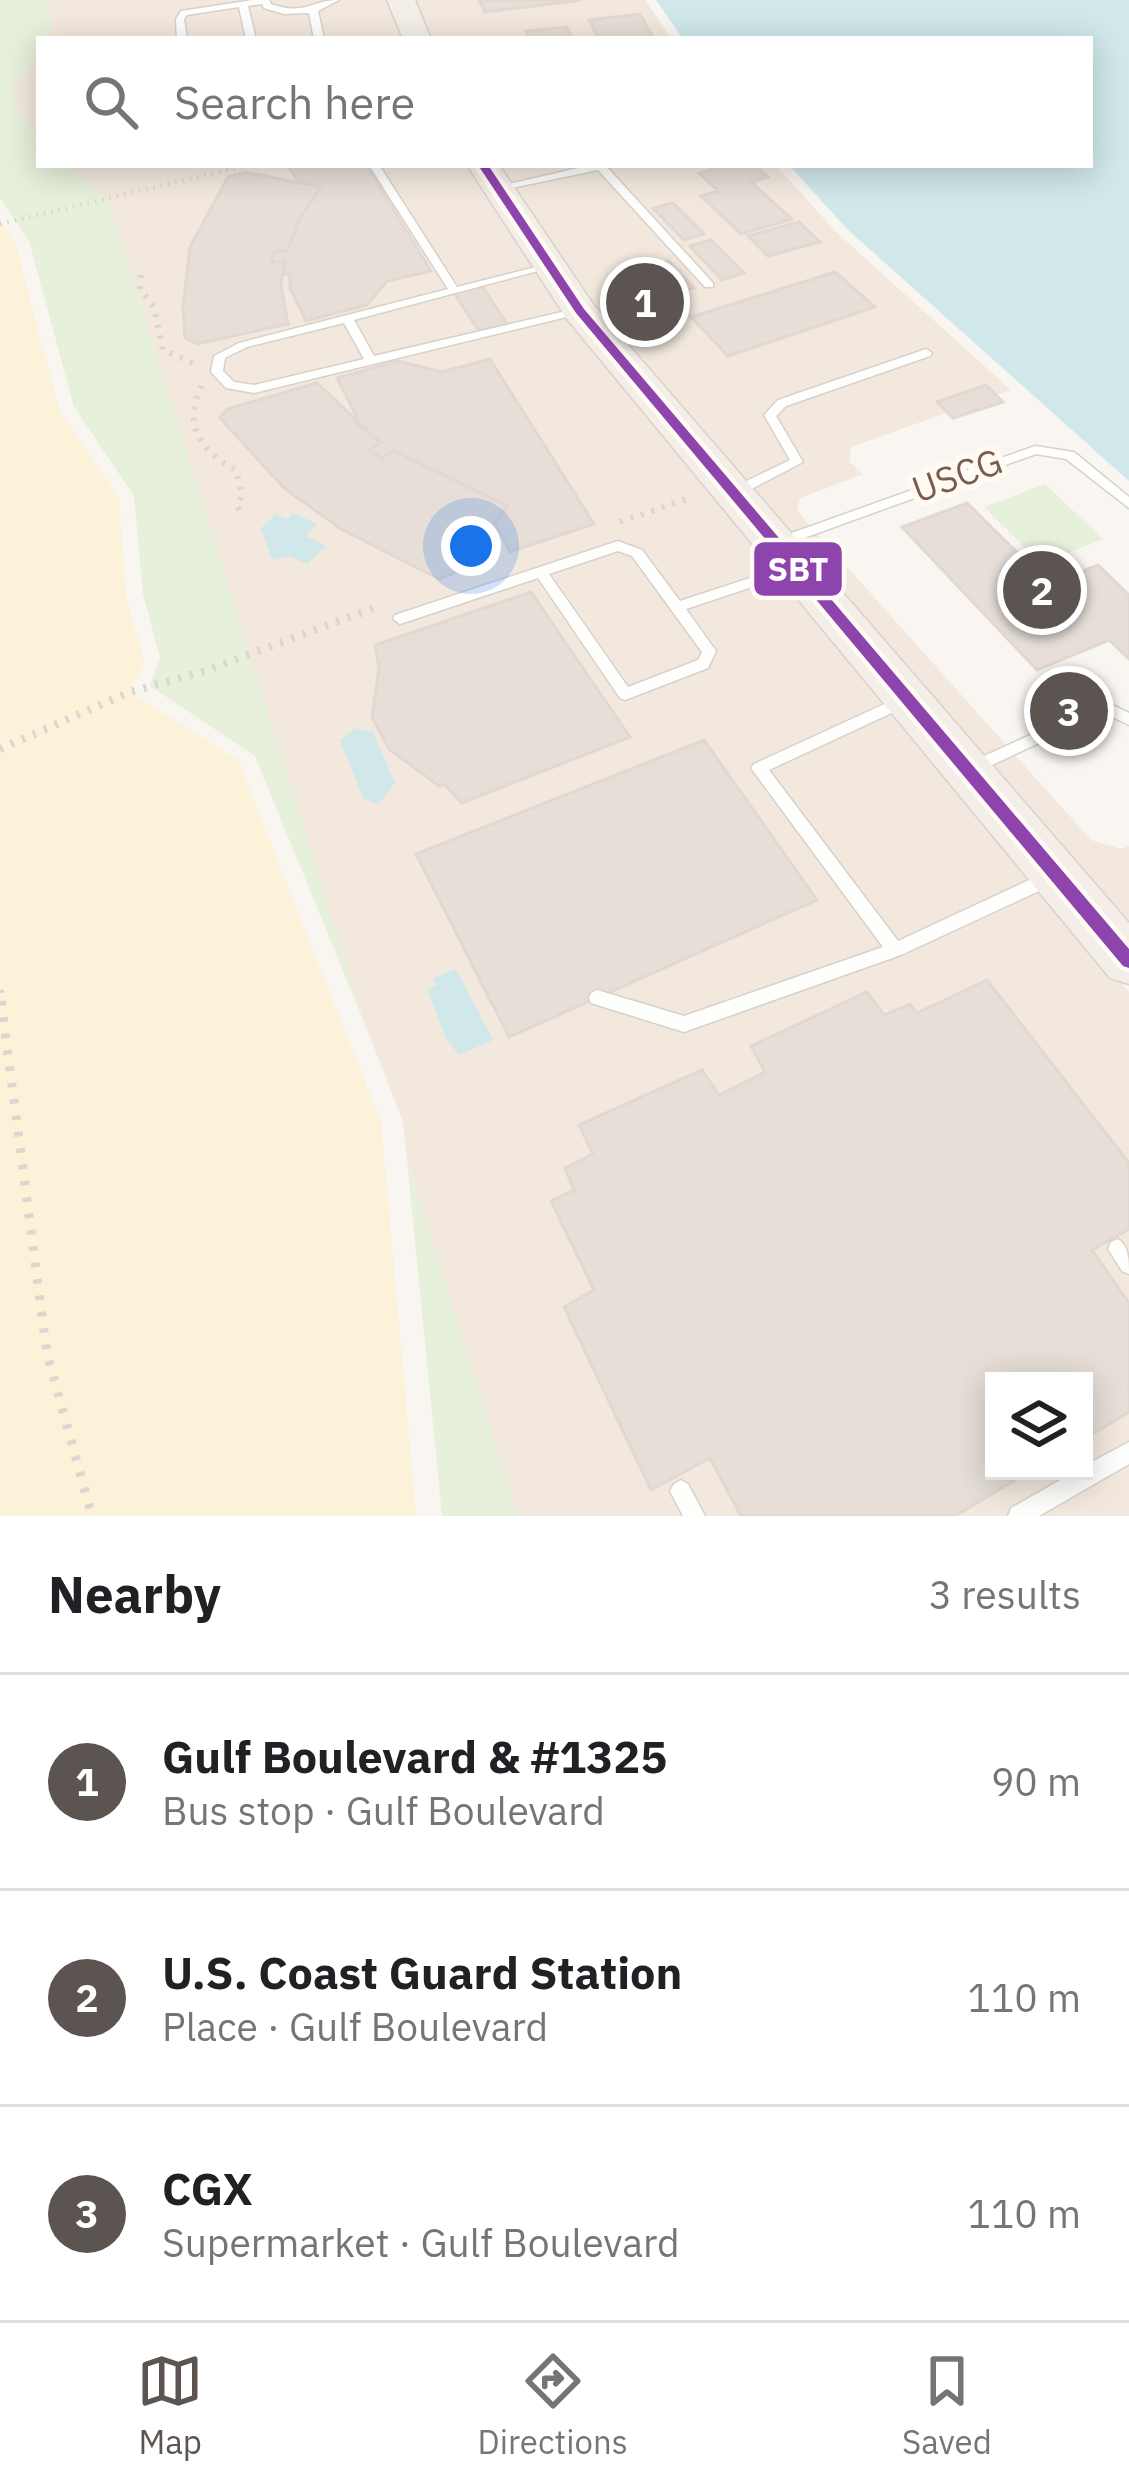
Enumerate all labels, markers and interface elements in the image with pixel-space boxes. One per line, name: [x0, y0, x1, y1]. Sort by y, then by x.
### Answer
search box: [36, 36, 1093, 168]
icon: search: [78, 69, 144, 135]
text: Search here: [174, 73, 415, 131]
pin: 1: [606, 257, 684, 347]
street label: USCG: [905, 437, 1008, 512]
your location: [441, 516, 501, 576]
line badge: SBT: [752, 540, 844, 598]
pin: 2: [1003, 545, 1081, 635]
text: SBT: [767, 547, 829, 590]
pin: 3: [1030, 666, 1108, 756]
map controls: [985, 1372, 1093, 1480]
button: layers: [985, 1372, 1093, 1480]
text: Nearby: [48, 1561, 221, 1627]
text: 3 results: [929, 1569, 1081, 1620]
text: Gulf Boulevard & #1325: [162, 1727, 667, 1785]
text: 1: [75, 1756, 99, 1807]
text: 90 m: [991, 1756, 1081, 1807]
text: Bus stop · Gulf Boulevard: [162, 1785, 605, 1836]
text: U.S. Coast Guard Station: [162, 1943, 682, 2001]
text: 2: [75, 1972, 99, 2023]
text: 110 m: [968, 1972, 1081, 2023]
text: Place · Gulf Boulevard: [162, 2001, 548, 2052]
text: CGX: [162, 2159, 253, 2217]
text: 3: [75, 2188, 99, 2239]
text: 110 m: [968, 2188, 1081, 2239]
text: Supermarket · Gulf Boulevard: [162, 2217, 680, 2268]
tab: Map: [137, 2348, 203, 2463]
tab: Directions: [478, 2348, 628, 2463]
tab: Saved: [902, 2348, 992, 2463]

